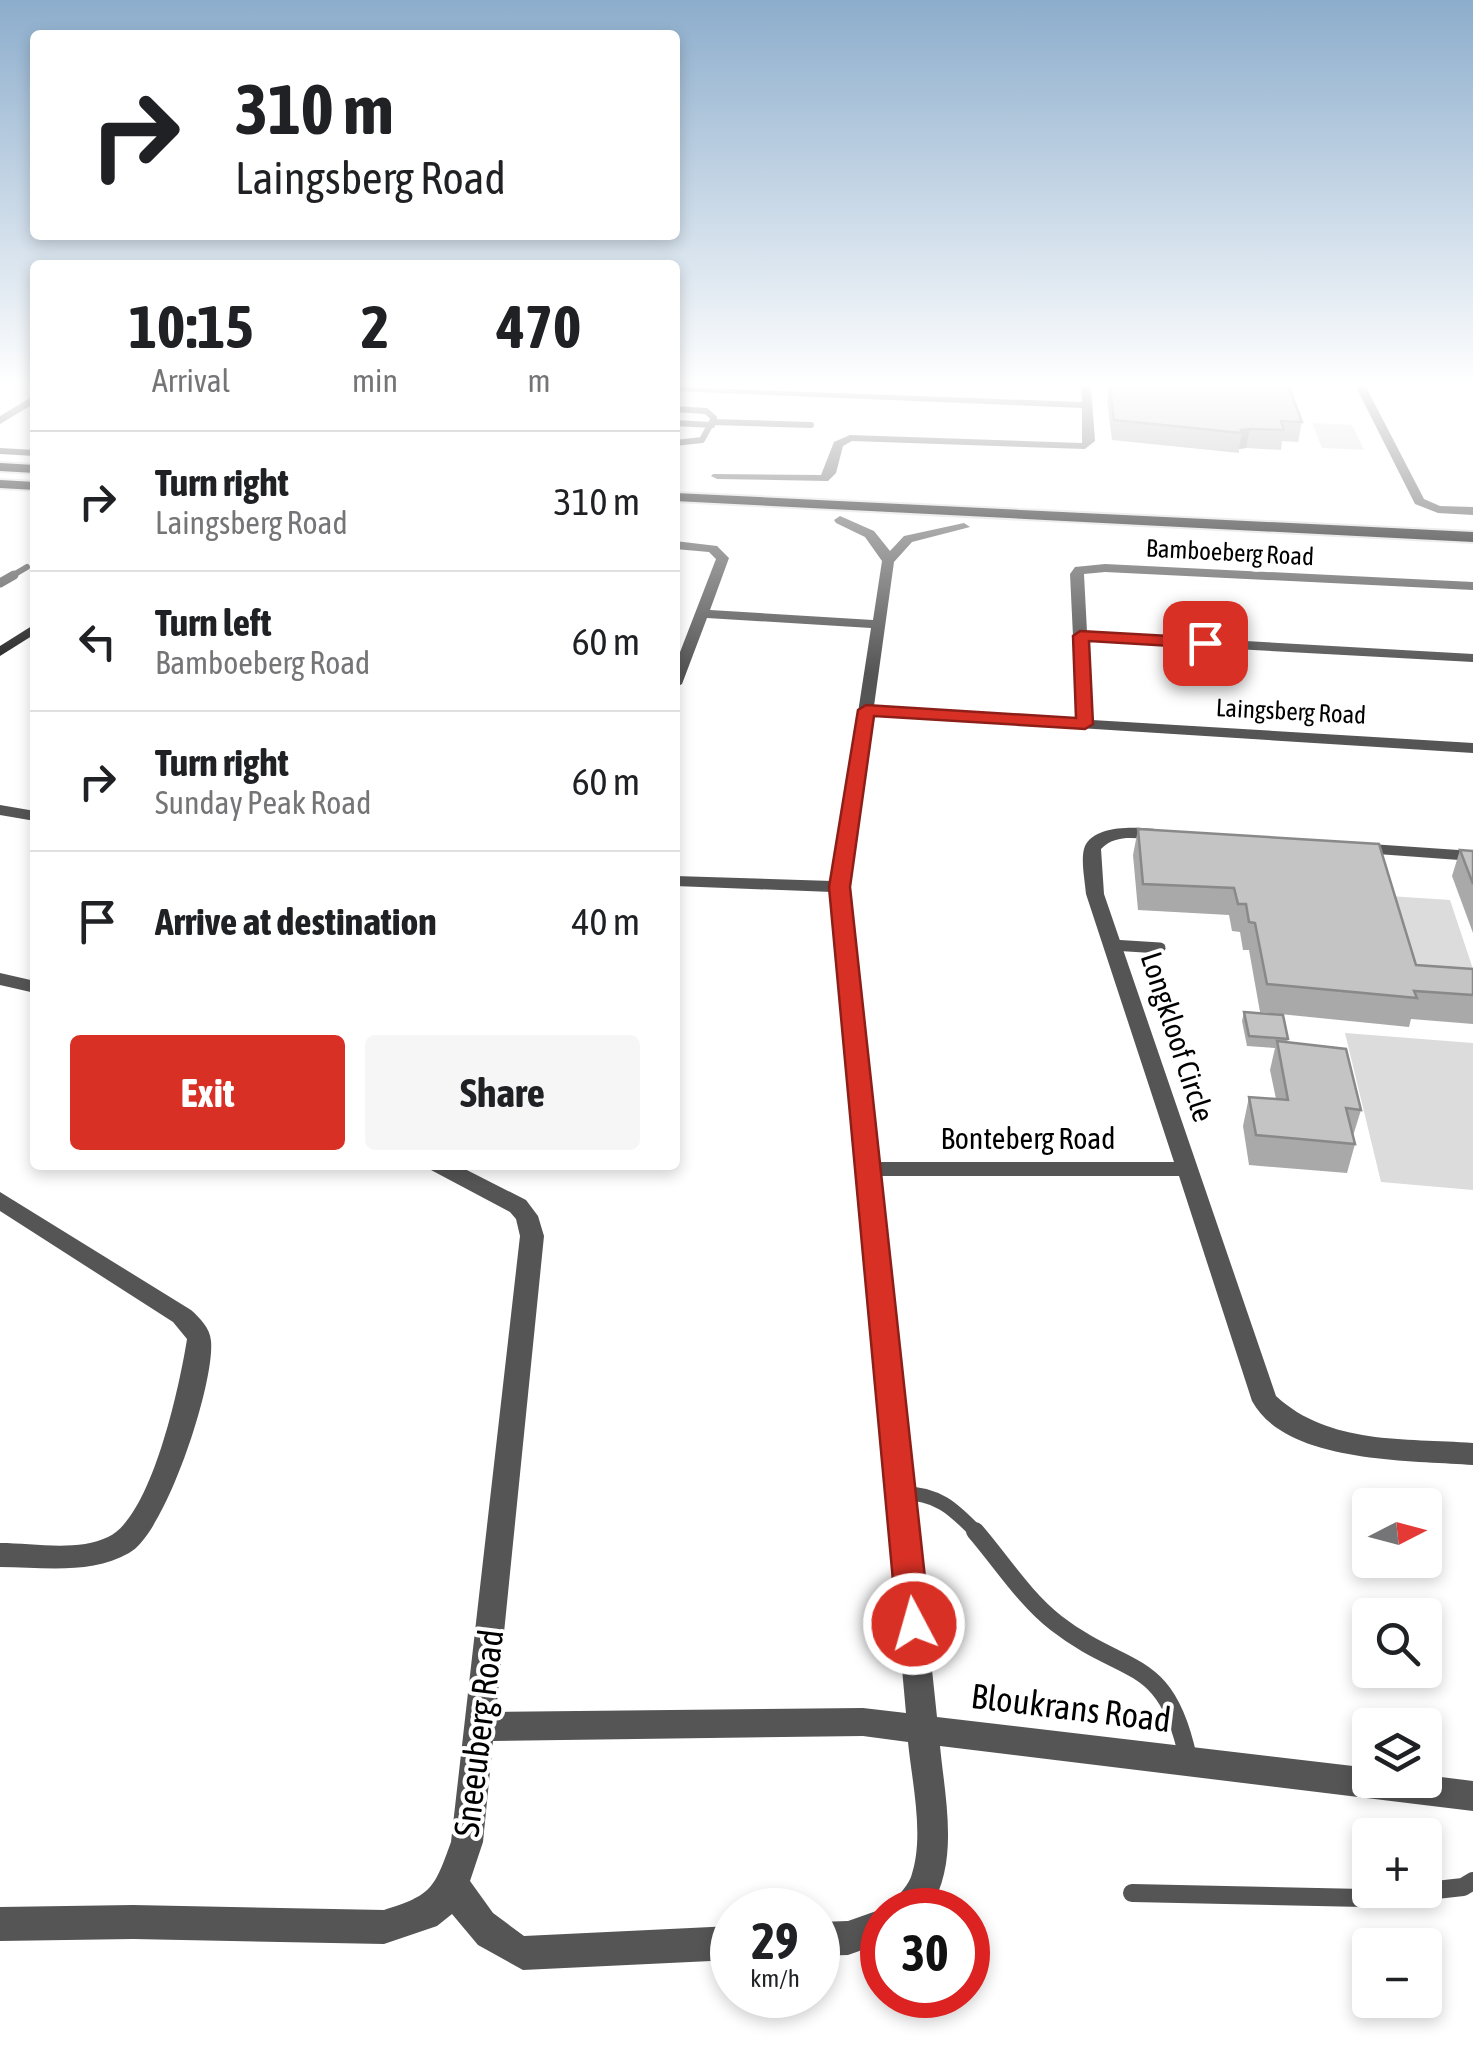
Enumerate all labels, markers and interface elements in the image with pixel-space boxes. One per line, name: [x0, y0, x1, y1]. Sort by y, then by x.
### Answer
text: 310 m: [235, 69, 394, 149]
icon: right: [70, 70, 200, 200]
text: Laingsberg Road: [235, 152, 506, 204]
text: 10:15: [129, 292, 253, 361]
text: 2: [361, 292, 389, 361]
text: 470: [497, 292, 581, 361]
text: Arrival: [152, 362, 230, 399]
text: min: [352, 362, 398, 399]
text: m: [527, 362, 551, 399]
text: Turn right: [155, 461, 289, 504]
icon: right: [70, 474, 125, 529]
text: 310 m: [554, 480, 640, 523]
text: Laingsberg Road: [155, 504, 348, 541]
street label: Bamboeberg Road: [1145, 534, 1315, 570]
text: Turn left: [155, 601, 271, 644]
pin: [1163, 601, 1248, 686]
icon: left: [70, 614, 125, 669]
icon: arrive: [1178, 616, 1233, 671]
text: 60 m: [572, 620, 640, 663]
text: Bamboeberg Road: [155, 644, 370, 681]
street label: Laingsberg Road: [1215, 693, 1367, 729]
text: Turn right: [155, 741, 289, 784]
icon: right: [70, 754, 125, 809]
text: 60 m: [572, 760, 640, 803]
text: Sunday Peak Road: [155, 784, 371, 821]
icon: arrive: [70, 894, 125, 949]
text: Arrive at destination: [155, 900, 437, 943]
text: 40 m: [572, 900, 640, 943]
street label: Longkloof Circle: [1135, 948, 1221, 1126]
button: Exit: [70, 1035, 345, 1150]
button: Share: [365, 1035, 640, 1150]
street label: Bonteberg Road: [941, 1121, 1115, 1155]
north arrow: [1352, 1488, 1442, 1578]
map controls: [1352, 1488, 1442, 2018]
position arrow: [862, 1572, 966, 1676]
button: search: [1352, 1598, 1442, 1688]
street label: Sneeuberg Road: [445, 1627, 511, 1839]
street label: Bloukrans Road: [969, 1675, 1173, 1739]
button: layers: [1352, 1708, 1442, 1798]
button: +: [1352, 1818, 1442, 1908]
speed limit sign: 30: [860, 1888, 990, 2018]
text: 29: [751, 1912, 798, 1970]
button: −: [1352, 1928, 1442, 2018]
text: km/h: [750, 1964, 800, 1992]

